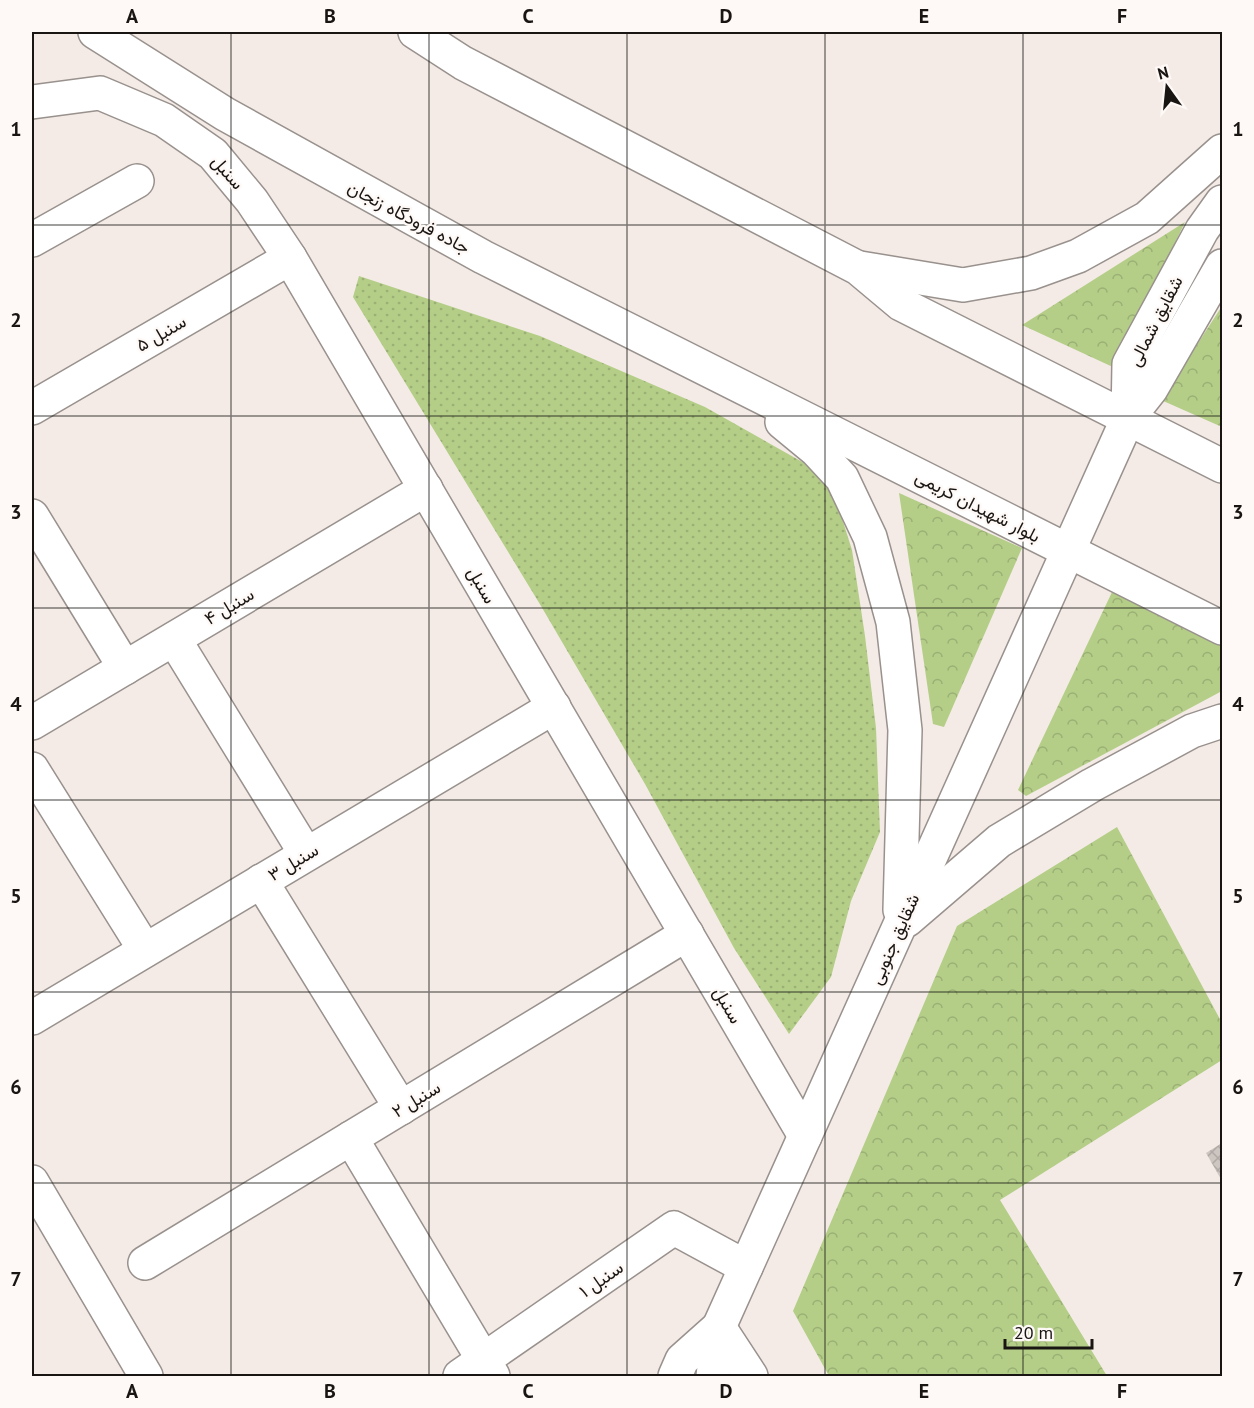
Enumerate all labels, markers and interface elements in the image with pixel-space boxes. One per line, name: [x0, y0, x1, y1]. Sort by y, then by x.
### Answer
text: A: [126, 3, 139, 29]
text: B: [324, 3, 336, 29]
text: C: [522, 3, 534, 29]
text: D: [720, 3, 733, 29]
text: E: [919, 3, 929, 29]
text: F: [1117, 3, 1127, 29]
north arrow: [1137, 57, 1197, 117]
text: N: [1155, 61, 1171, 84]
text: 1: [10, 116, 22, 142]
text: 1: [1232, 116, 1244, 142]
street label: سنبل: [207, 150, 249, 194]
street label: جاده فرودگاه زنجان: [344, 175, 474, 259]
street label: شقایق شمالی: [1122, 272, 1188, 370]
text: 2: [10, 307, 22, 333]
text: 2: [1232, 307, 1244, 333]
street label: سنبل ۵: [132, 310, 190, 356]
street label: بلوار شهیدان کریمی: [912, 465, 1044, 547]
text: 3: [10, 499, 22, 525]
text: 3: [1232, 499, 1244, 525]
street label: سنبل: [462, 563, 502, 607]
street label: سنبل ۴: [200, 582, 258, 630]
text: 4: [10, 691, 22, 717]
text: 4: [1232, 691, 1244, 717]
street label: سنبل ۳: [263, 838, 323, 886]
text: 5: [10, 883, 22, 909]
text: 5: [1232, 883, 1244, 909]
street label: شقایق جنوبی: [864, 890, 924, 988]
street label: سنبل: [708, 983, 748, 1027]
text: 6: [10, 1074, 22, 1100]
text: 6: [1232, 1074, 1244, 1100]
street label: سنبل ۲: [387, 1076, 445, 1122]
street label: سنبل ۱: [575, 1256, 627, 1302]
text: 7: [10, 1266, 22, 1292]
text: 7: [1232, 1266, 1244, 1292]
scale bar: [1005, 1312, 1092, 1350]
text: 20 m: [1014, 1321, 1053, 1344]
text: A: [126, 1378, 139, 1404]
text: B: [324, 1378, 336, 1404]
text: C: [522, 1378, 534, 1404]
text: D: [720, 1378, 733, 1404]
text: E: [919, 1378, 929, 1404]
text: F: [1117, 1378, 1127, 1404]

